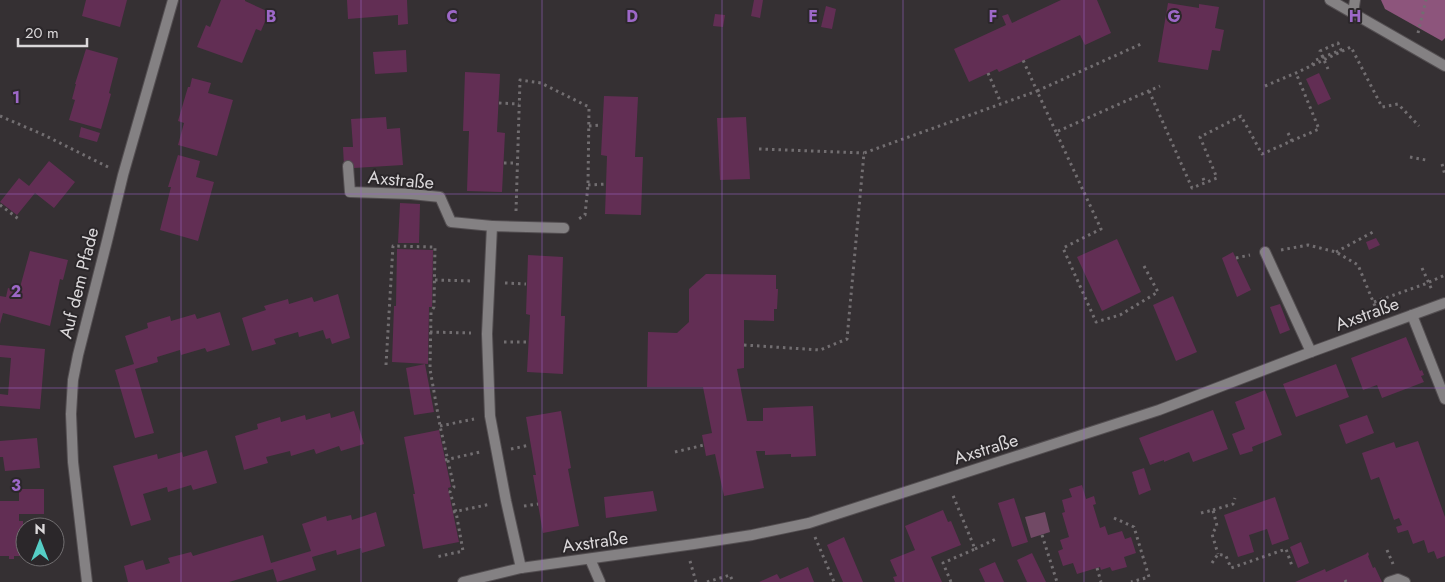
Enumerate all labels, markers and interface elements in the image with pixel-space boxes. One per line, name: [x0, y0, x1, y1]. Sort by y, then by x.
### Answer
text: B: [266, 5, 276, 28]
text: C: [446, 5, 458, 28]
text: D: [626, 5, 638, 28]
text: E: [808, 5, 818, 28]
text: F: [989, 5, 997, 28]
text: G: [1167, 5, 1181, 28]
text: H: [1349, 5, 1361, 28]
scale bar: [18, 15, 86, 47]
text: 20 m: [25, 22, 59, 44]
text: 1: [12, 86, 20, 109]
street label: Axstraße: [367, 164, 435, 196]
street label: Auf dem Pfade: [53, 225, 105, 341]
text: 2: [11, 280, 21, 303]
street label: Axstraße: [1331, 290, 1403, 338]
street label: Axstraße: [951, 427, 1021, 471]
text: 3: [11, 474, 21, 497]
north arrow: [15, 517, 65, 567]
text: N: [34, 519, 46, 539]
street label: Axstraße: [560, 525, 630, 559]

